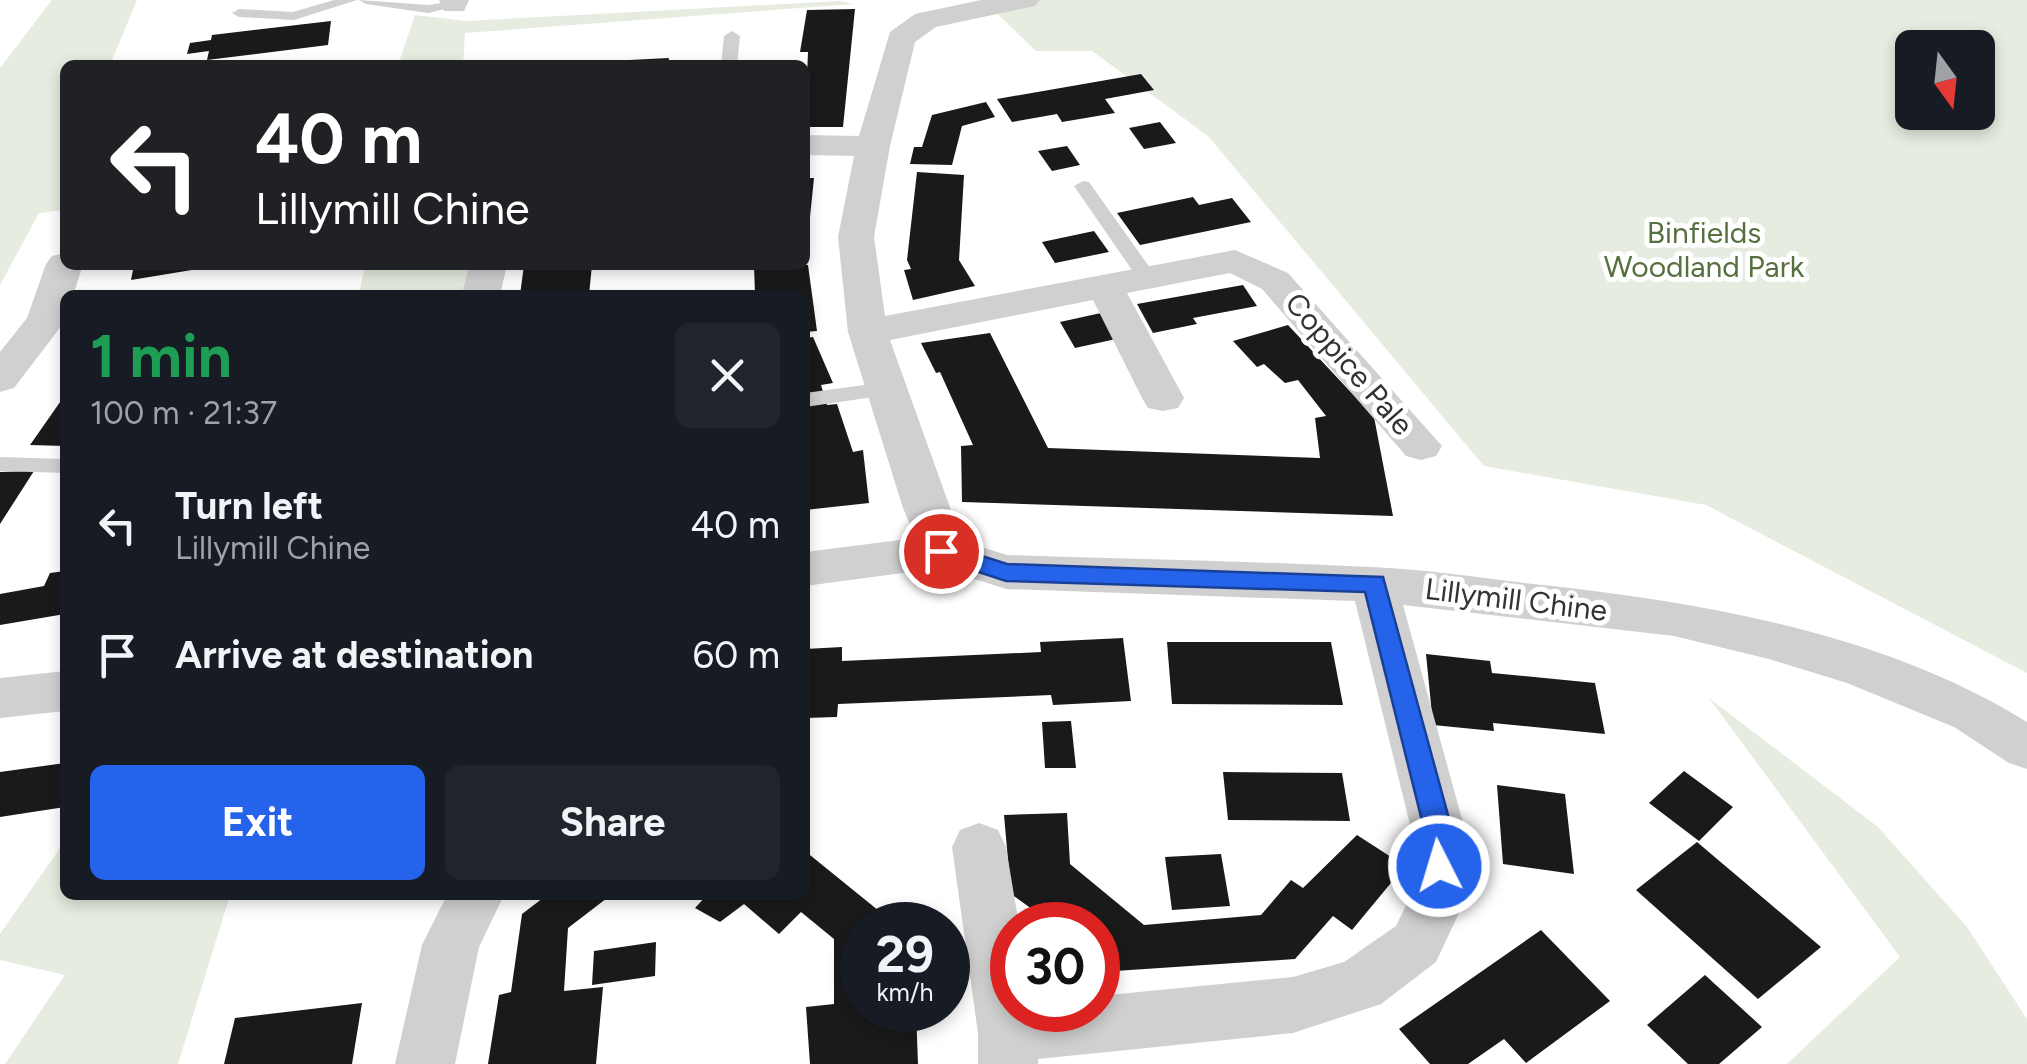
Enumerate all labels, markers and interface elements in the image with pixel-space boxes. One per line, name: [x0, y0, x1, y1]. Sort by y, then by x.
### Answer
north arrow: [1895, 30, 1995, 130]
map controls: [1895, 30, 1995, 130]
text: 40 m: [255, 96, 422, 181]
icon: left: [90, 100, 220, 230]
text: Lillymill Chine: [255, 181, 530, 235]
park label: Binfields Woodland Park: [1604, 214, 1805, 285]
street label: Coppice Pale: [1277, 285, 1421, 443]
text: 1 min: [90, 320, 232, 392]
button: close: [675, 323, 780, 428]
text: 100 m · 21:37: [90, 394, 277, 432]
text: Turn left: [175, 483, 323, 529]
icon: left: [90, 498, 145, 553]
text: 40 m: [690, 502, 780, 548]
pin: [899, 509, 984, 594]
icon: arrive: [914, 524, 969, 579]
text: Lillymill Chine: [175, 529, 370, 567]
street label: Lillymill Chine: [1423, 570, 1609, 629]
icon: arrive: [90, 628, 145, 683]
text: Arrive at destination: [175, 632, 533, 678]
text: 60 m: [692, 632, 780, 678]
button: Exit: [90, 765, 425, 880]
button: Share: [445, 765, 780, 880]
position arrow: [1387, 814, 1491, 918]
speed limit sign: 30: [990, 902, 1120, 1032]
text: 29: [876, 924, 934, 985]
text: km/h: [876, 977, 934, 1007]

